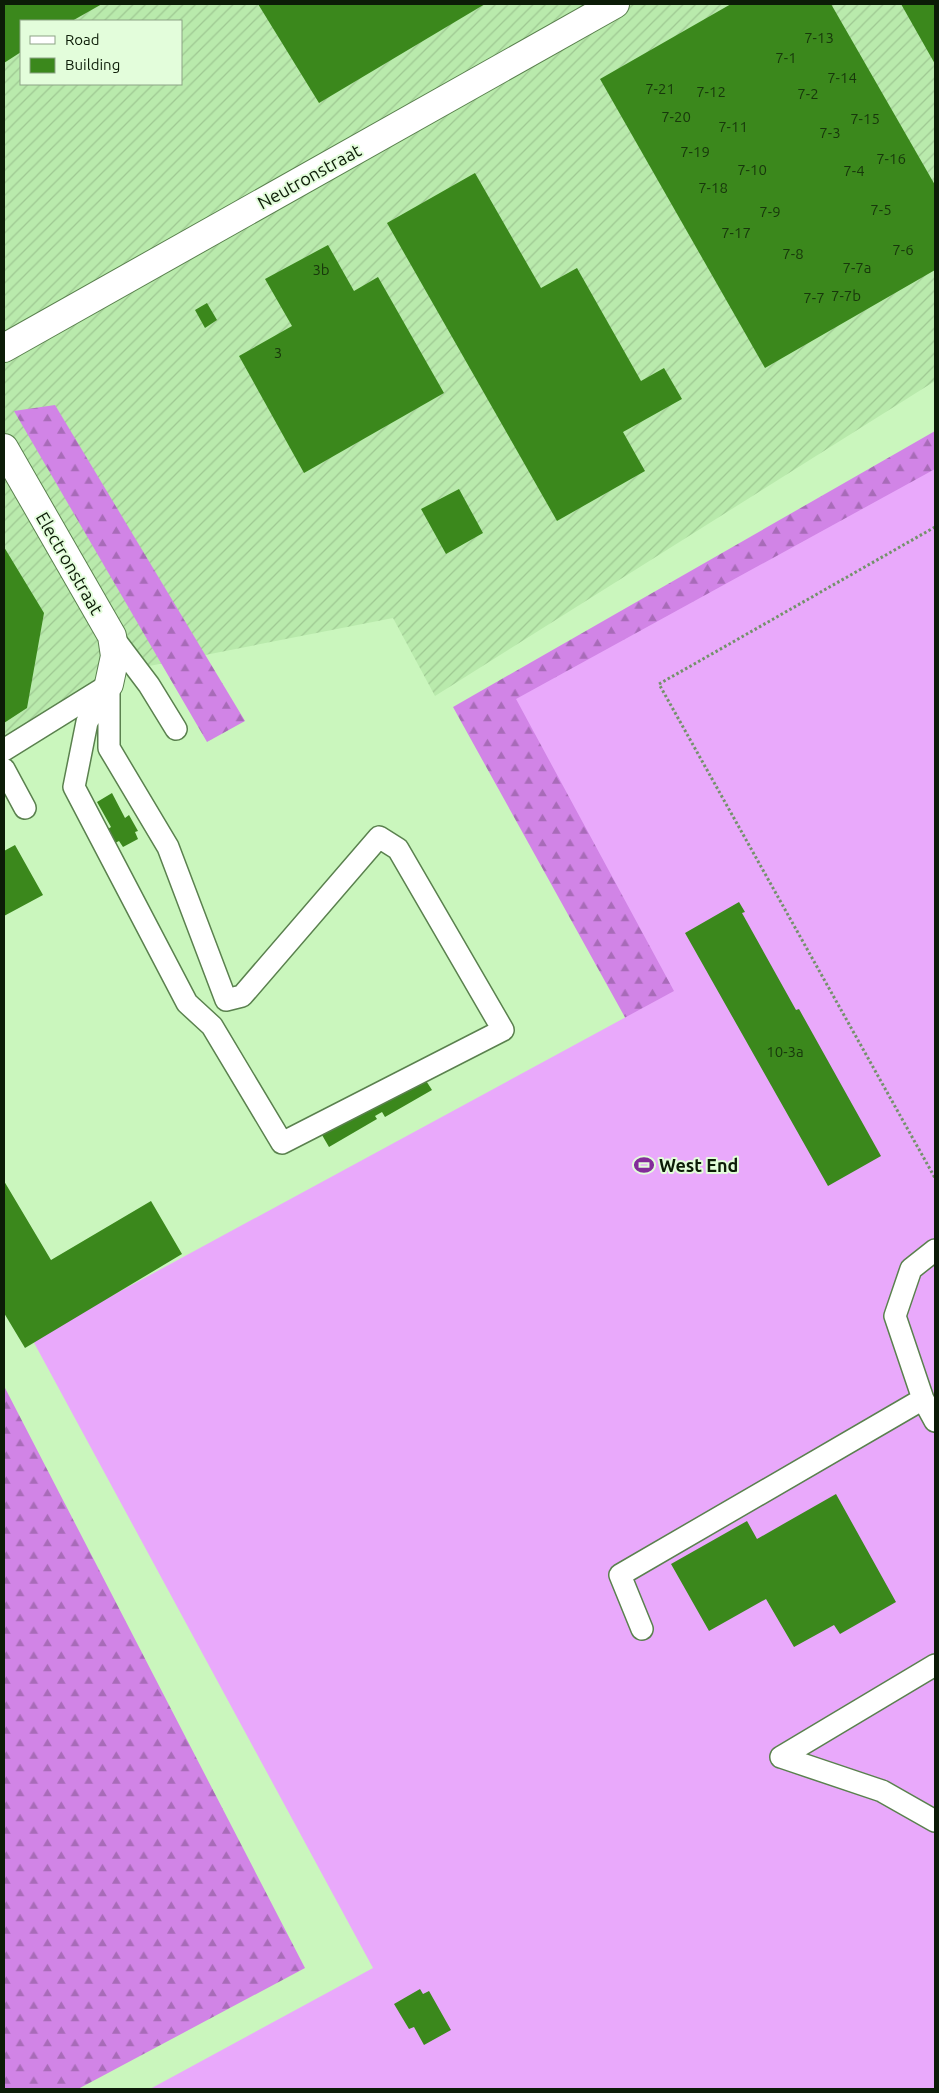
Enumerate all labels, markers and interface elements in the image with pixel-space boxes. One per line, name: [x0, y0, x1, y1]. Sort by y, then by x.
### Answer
legend: [20, 20, 182, 85]
house number: 7-13: [804, 29, 834, 46]
text: Road: [65, 31, 100, 48]
house number: 7-1: [775, 49, 797, 66]
text: Building: [65, 56, 120, 73]
house number: 7-14: [827, 69, 857, 86]
house number: 7-21: [645, 80, 675, 97]
house number: 7-12: [696, 83, 726, 100]
house number: 7-2: [797, 85, 819, 102]
house number: 7-20: [661, 108, 691, 125]
house number: 7-15: [850, 110, 880, 127]
house number: 7-11: [718, 118, 748, 135]
house number: 7-3: [819, 124, 841, 141]
street label: Neutronstraat: [254, 139, 364, 213]
house number: 7-19: [680, 143, 710, 160]
house number: 7-16: [876, 150, 906, 167]
house number: 7-10: [737, 161, 767, 178]
house number: 7-4: [843, 162, 865, 179]
house number: 7-18: [698, 179, 728, 196]
house number: 7-5: [870, 201, 892, 218]
house number: 7-9: [759, 203, 781, 220]
house number: 7-17: [721, 224, 751, 241]
house number: 7-6: [892, 241, 914, 258]
house number: 7-8: [782, 245, 804, 262]
house number: 7-7a: [843, 259, 871, 276]
house number: 3b: [312, 261, 330, 278]
house number: 7-7b: [831, 287, 861, 304]
house number: 7-7: [803, 289, 825, 306]
house number: 3: [274, 344, 282, 361]
street label: Electronstraat: [33, 508, 107, 618]
house number: 10-3a: [766, 1043, 804, 1060]
sports icon: West End: [633, 1154, 655, 1176]
place label: West End: [659, 1155, 738, 1175]

